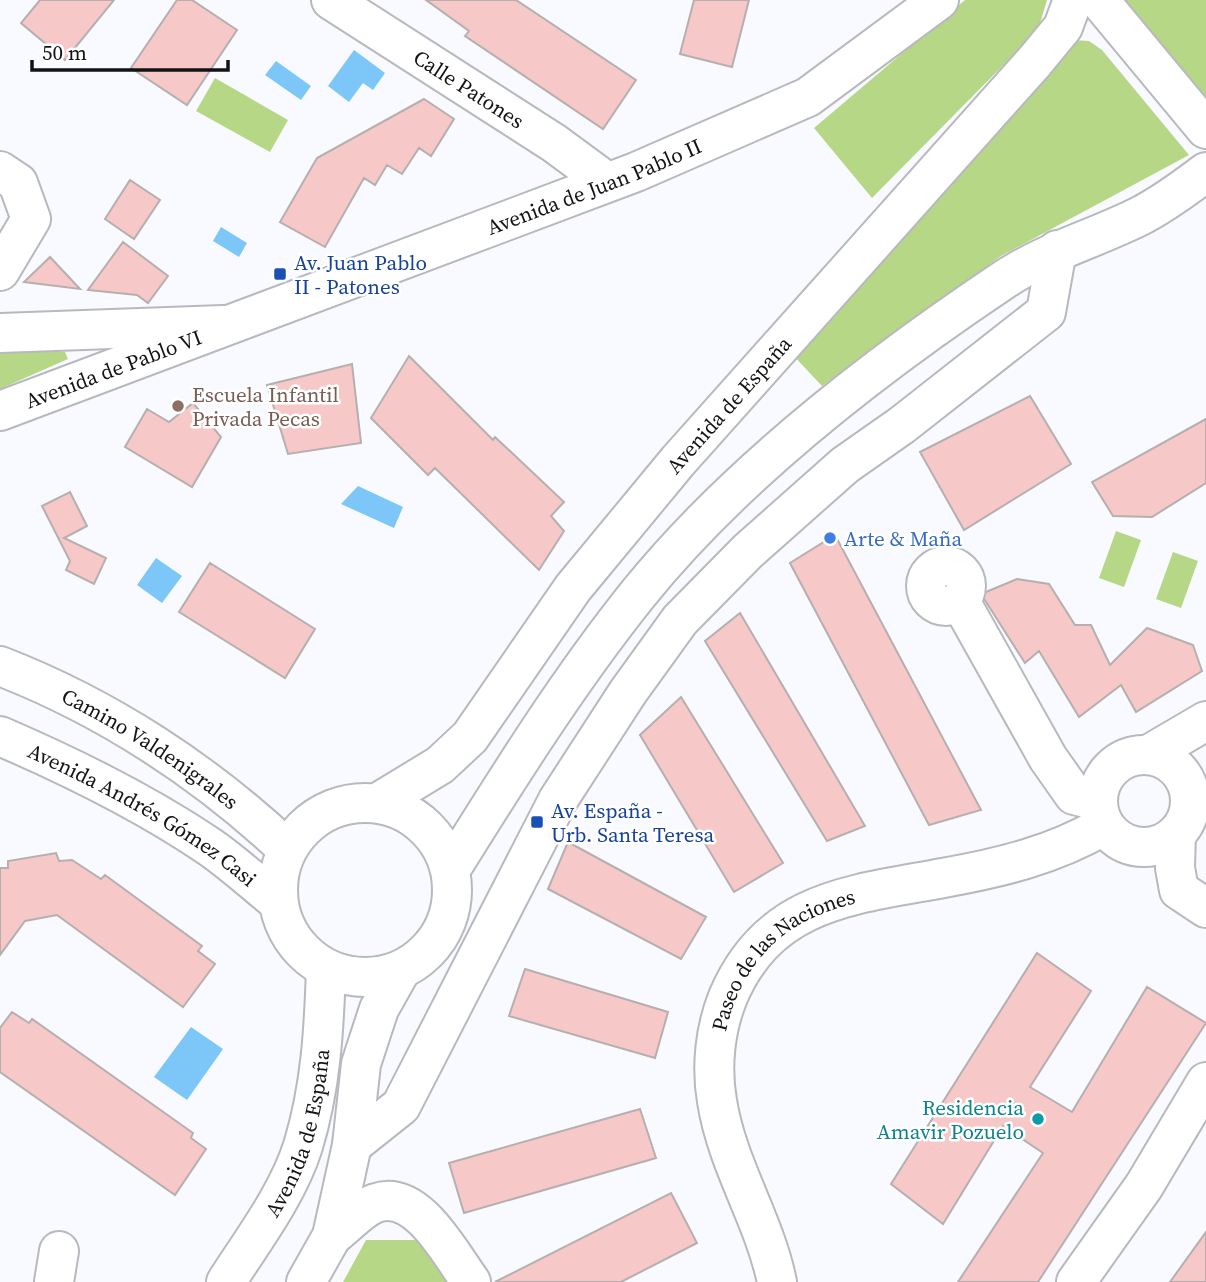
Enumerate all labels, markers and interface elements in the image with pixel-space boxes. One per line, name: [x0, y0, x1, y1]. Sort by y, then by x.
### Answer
scale bar: [32, 28, 228, 72]
text: 50 m: [42, 38, 87, 67]
street label: Calle Patones: [408, 42, 530, 135]
street label: Avenida de Juan Pablo II: [482, 131, 706, 241]
place label: Av. Juan Pablo II - Patones: [294, 248, 427, 301]
marker: Av. Juan Pablo II - Patones: [272, 266, 288, 282]
street label: Avenida de Pablo VI: [21, 322, 206, 415]
street label: Avenida de España: [659, 329, 798, 479]
place label: Escuela Infantil Privada Pecas: [192, 380, 339, 433]
marker: Escuela Infantil Privada Pecas: [170, 398, 186, 414]
place label: Arte & Maña: [844, 524, 962, 553]
marker: Arte & Maña: [822, 530, 838, 546]
street label: Camino Valdenigrales: [57, 681, 245, 816]
street label: Avenida Andrés Gómez Casi: [24, 736, 263, 893]
place label: Av. España - Urb. Santa Teresa: [551, 796, 715, 849]
marker: Av. España - Urb. Santa Teresa: [529, 814, 545, 830]
street label: Paseo de las Naciones: [704, 881, 858, 1034]
street label: Avenida de España: [258, 1047, 336, 1222]
place label: Residencia Amavir Pozuelo: [877, 1093, 1024, 1146]
marker: Residencia Amavir Pozuelo: [1030, 1111, 1046, 1127]

